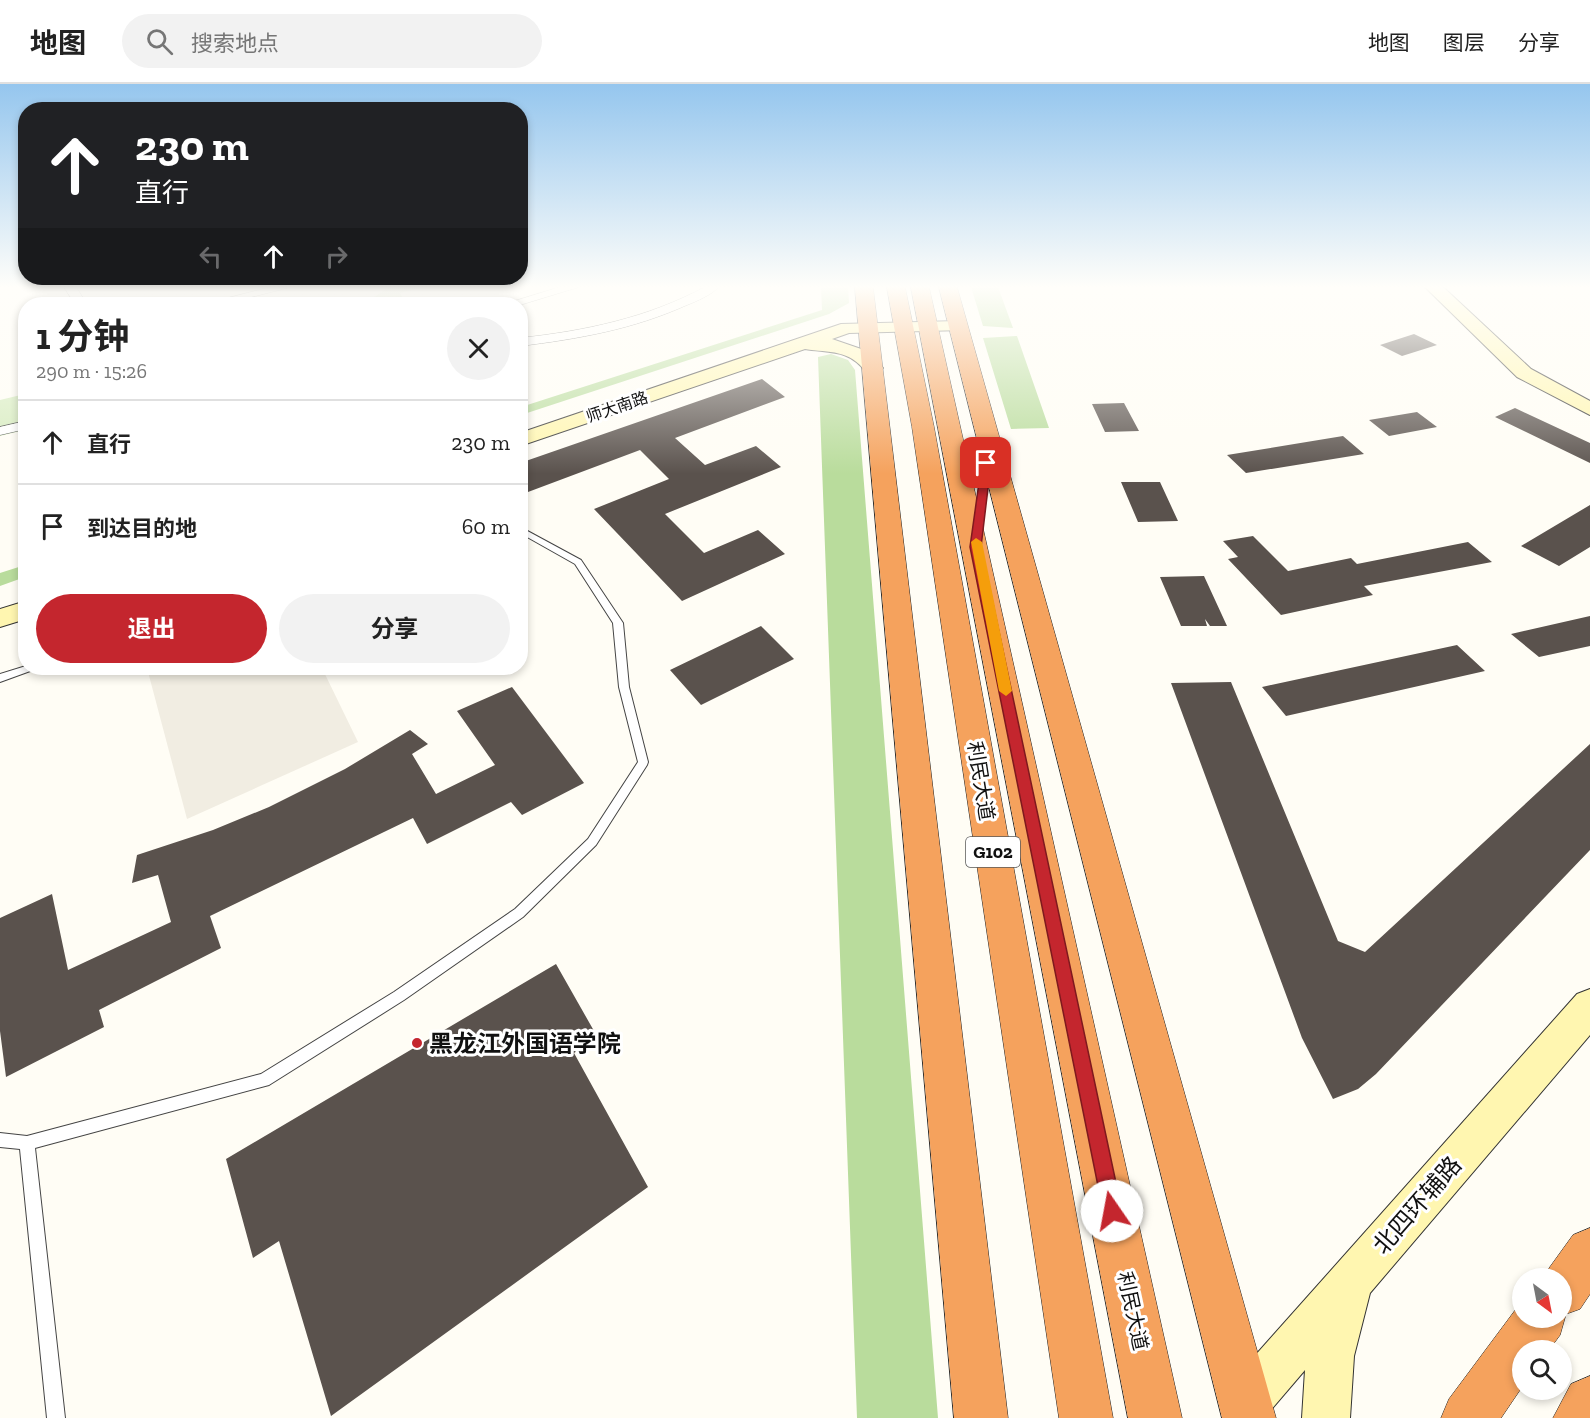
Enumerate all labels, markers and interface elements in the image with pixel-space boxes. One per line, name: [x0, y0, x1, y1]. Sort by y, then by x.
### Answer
search box: [122, 14, 542, 68]
icon: search: [143, 25, 176, 58]
text: 地图: [30, 27, 86, 60]
text: 搜索地点: [191, 30, 279, 57]
text: 地图: [1368, 30, 1410, 55]
text: 图层: [1443, 30, 1485, 55]
text: 分享: [1518, 30, 1560, 55]
text: 230 m: [135, 120, 249, 171]
icon: ahead: [36, 126, 114, 204]
text: 直行: [135, 177, 189, 209]
icon: left: [194, 240, 227, 273]
icon: ahead: [257, 240, 290, 273]
icon: right: [320, 240, 353, 273]
text: 1 分钟: [36, 315, 129, 358]
button: close: [447, 317, 510, 380]
text: 290 m · 15:26: [36, 359, 147, 383]
street label: 师大南路: [584, 388, 650, 426]
icon: ahead: [36, 426, 69, 459]
text: 230 m: [451, 429, 510, 456]
text: 直行: [87, 431, 131, 458]
pin: [960, 437, 1011, 488]
icon: arrive: [969, 446, 1002, 479]
icon: arrive: [36, 510, 69, 543]
text: 60 m: [462, 513, 510, 540]
text: 到达目的地: [87, 515, 197, 542]
button: 退出: [36, 594, 267, 663]
button: 分享: [279, 594, 510, 663]
street label: 利民大道: [963, 740, 999, 822]
road number: G102: [966, 837, 1020, 867]
place label: 黑龙江外国语学院: [429, 1029, 621, 1058]
marker: 黑龙江外国语学院: [410, 1036, 424, 1050]
street label: 北四环辅路: [1367, 1150, 1467, 1260]
position arrow: [1080, 1179, 1144, 1243]
north arrow: [1512, 1268, 1572, 1328]
map controls: [1512, 1268, 1572, 1400]
street label: 利民大道: [1113, 1269, 1153, 1353]
button: search: [1512, 1340, 1572, 1400]

